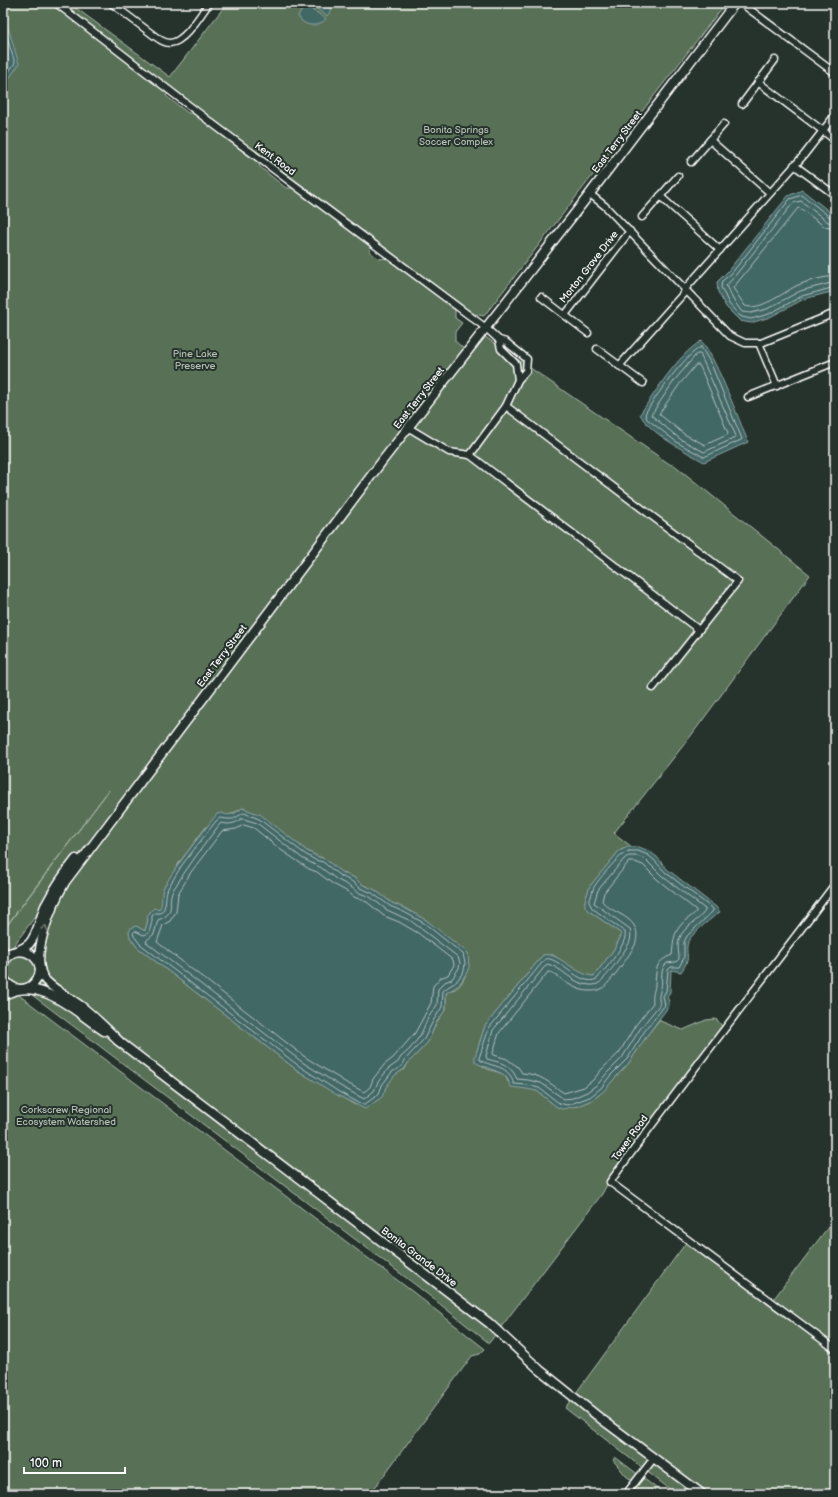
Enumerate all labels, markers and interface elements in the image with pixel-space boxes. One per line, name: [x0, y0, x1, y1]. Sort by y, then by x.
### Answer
street label: East Terry Street: [590, 108, 644, 176]
park label: Bonita Springs Soccer Complex: [419, 124, 493, 148]
street label: Kent Road: [252, 140, 298, 178]
street label: Morton Grove Drive: [557, 229, 621, 305]
park label: Pine Lake Preserve: [173, 348, 217, 372]
street label: East Terry Street: [391, 365, 447, 431]
street label: East Terry Street: [195, 622, 249, 690]
one-way arrow: [40, 925, 49, 932]
park label: Corkscrew Regional Ecosystem Watershed: [16, 1104, 116, 1128]
street label: Tower Road: [609, 1113, 651, 1163]
street label: Bonita Grande Drive: [379, 1225, 459, 1289]
scale bar: [24, 1449, 125, 1475]
text: 100 m: [30, 1456, 62, 1471]

